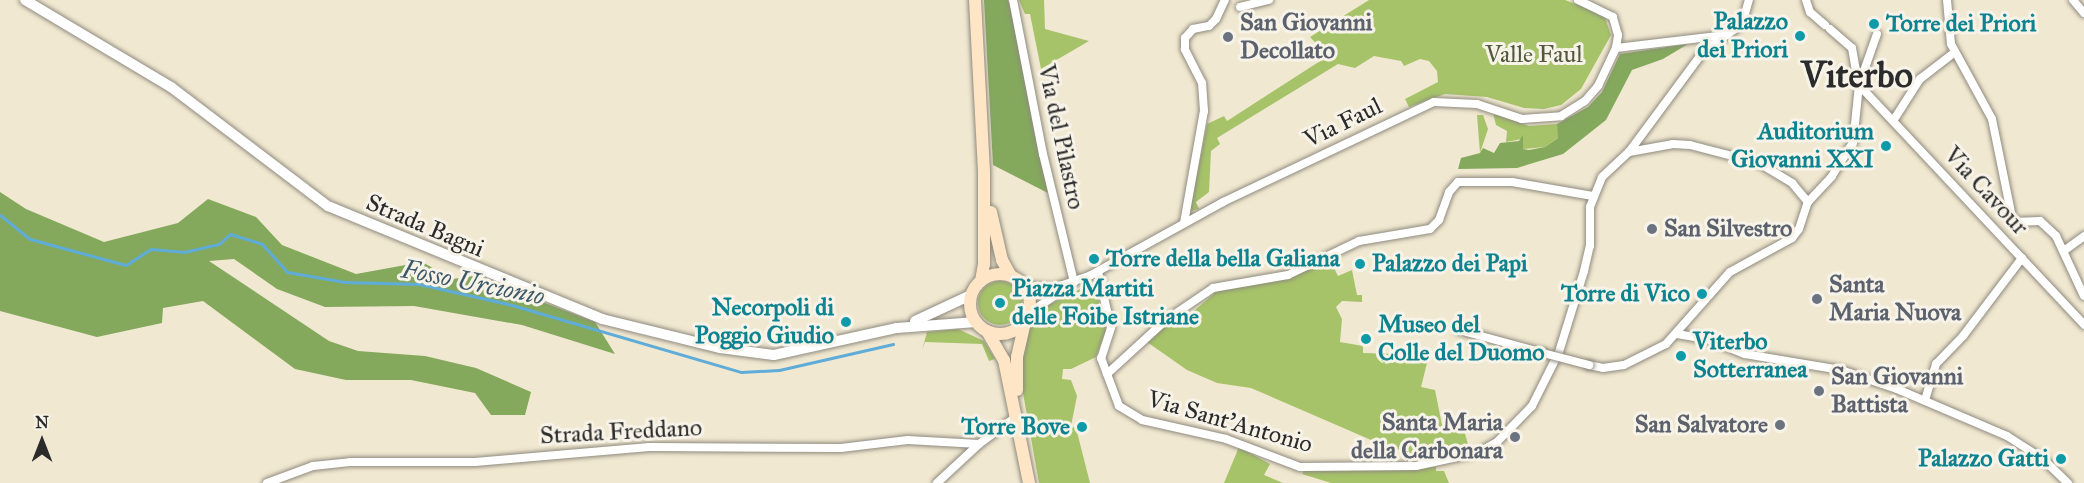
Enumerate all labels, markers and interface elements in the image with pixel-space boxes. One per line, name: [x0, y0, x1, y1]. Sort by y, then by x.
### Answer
place label: Palazzo dei Priori: [1697, 8, 1788, 64]
place label: San Giovanni Decollato: [1240, 9, 1372, 65]
place label: Torre dei Priori: [1886, 10, 2036, 38]
marker: Torre dei Priori: [1867, 17, 1881, 31]
marker: Palazzo dei Priori: [1793, 29, 1807, 43]
marker: San Giovanni Decollato: [1221, 30, 1235, 44]
park label: Valle Faul: [1485, 41, 1583, 69]
district label: Viterbo: [1801, 54, 1913, 98]
street label: Via del Pilastro: [1032, 62, 1090, 212]
street label: Via Faul: [1299, 92, 1387, 154]
place label: Auditorium Giovanni XXI: [1731, 118, 1874, 174]
marker: Auditorium Giovanni XXI: [1879, 139, 1893, 153]
street label: Via Cavour: [1938, 141, 2034, 241]
street label: Strada Bagni: [362, 188, 488, 264]
place label: San Silvestro: [1664, 215, 1792, 243]
marker: San Silvestro: [1645, 222, 1659, 236]
place label: Torre della bella Galiana: [1106, 245, 1340, 273]
place label: Palazzo dei Papi: [1372, 250, 1528, 278]
marker: Torre della bella Galiana: [1087, 252, 1101, 266]
water label: Fosso Urcionio: [399, 254, 547, 312]
marker: Palazzo dei Papi: [1353, 257, 1367, 271]
place label: Santa Maria Nuova: [1829, 271, 1961, 327]
place label: Piazza Martiti delle Foibe Istriane: [1012, 275, 1199, 331]
place label: Torre di Vico: [1561, 280, 1690, 308]
marker: Torre di Vico: [1695, 287, 1709, 301]
marker: Santa Maria Nuova: [1810, 292, 1824, 306]
place label: Necorpoli di Poggio Giudio: [695, 294, 834, 350]
marker: Piazza Martiti delle Foibe Istriane: [993, 296, 1007, 310]
place label: Museo del Colle del Duomo: [1378, 311, 1545, 367]
marker: Necorpoli di Poggio Giudio: [839, 315, 853, 329]
place label: Viterbo Sotterranea: [1693, 328, 1807, 384]
marker: Museo del Colle del Duomo: [1359, 332, 1373, 346]
marker: Viterbo Sotterranea: [1674, 349, 1688, 363]
place label: San Giovanni Battista: [1831, 363, 1963, 419]
marker: San Giovanni Battista: [1812, 384, 1826, 398]
street label: Via Sant'Antonio: [1144, 385, 1316, 459]
place label: Santa Maria della Carbonara: [1351, 409, 1503, 465]
north arrow: [12, 411, 72, 471]
place label: San Salvatore: [1635, 411, 1768, 439]
text: N: [35, 413, 49, 432]
street label: Strada Freddano: [539, 413, 703, 451]
place label: Torre Bove: [961, 413, 1070, 441]
marker: San Salvatore: [1773, 418, 1787, 432]
marker: Torre Bove: [1075, 420, 1089, 434]
marker: Santa Maria della Carbonara: [1508, 430, 1522, 444]
place label: Palazzo Gatti: [1918, 445, 2049, 473]
marker: Palazzo Gatti: [2054, 452, 2068, 466]

